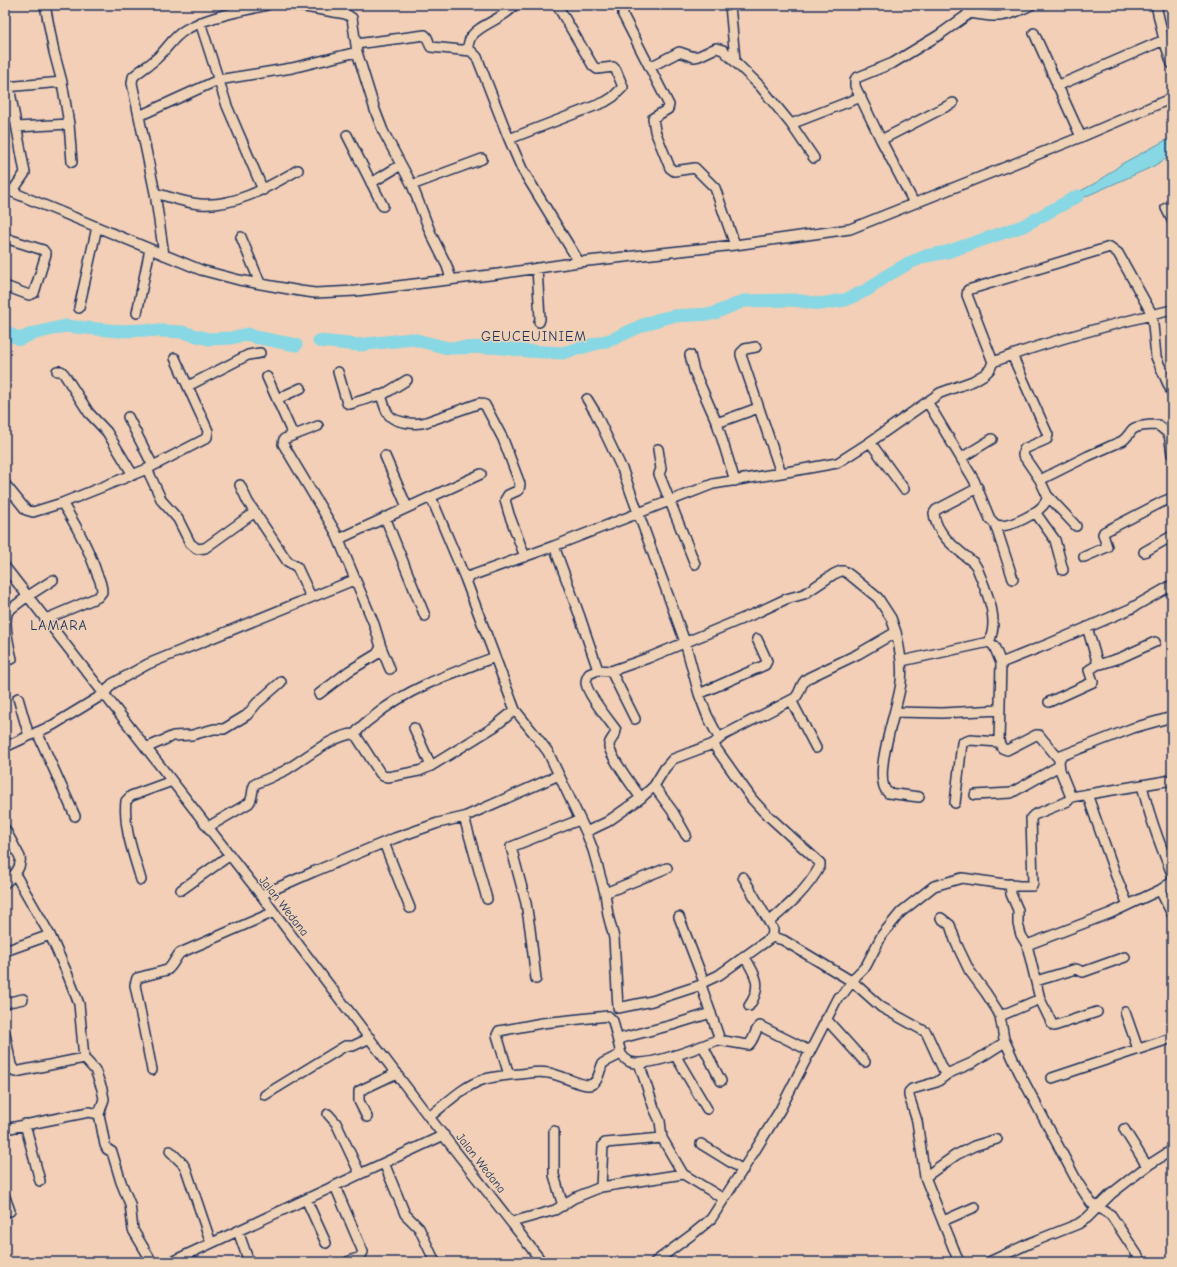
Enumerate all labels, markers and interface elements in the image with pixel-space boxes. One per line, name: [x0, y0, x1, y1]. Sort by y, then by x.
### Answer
district label: GEUCEUINIEM: [481, 328, 587, 345]
district label: LAMARA: [30, 617, 88, 634]
street label: Jalan Wedana: [256, 873, 312, 939]
street label: Jalan Wedana: [453, 1130, 509, 1196]

